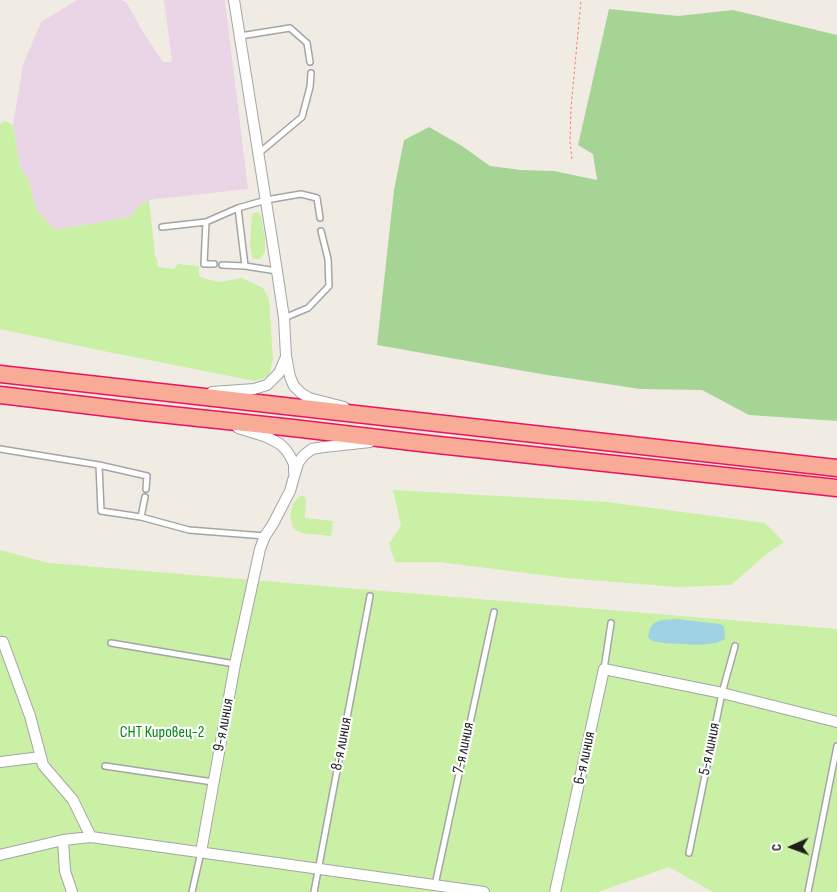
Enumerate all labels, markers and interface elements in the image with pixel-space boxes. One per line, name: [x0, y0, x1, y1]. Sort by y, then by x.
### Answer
street label: 9-я линия: [209, 697, 239, 753]
street label: 8-я линия: [327, 716, 357, 772]
street label: 7-я линия: [449, 720, 479, 776]
street label: 5-я линия: [695, 721, 725, 777]
park label: СНТ Кировец-2: [120, 723, 204, 743]
street label: 6-я линия: [570, 730, 600, 786]
north arrow: [767, 822, 817, 872]
text: С: [768, 844, 785, 851]

